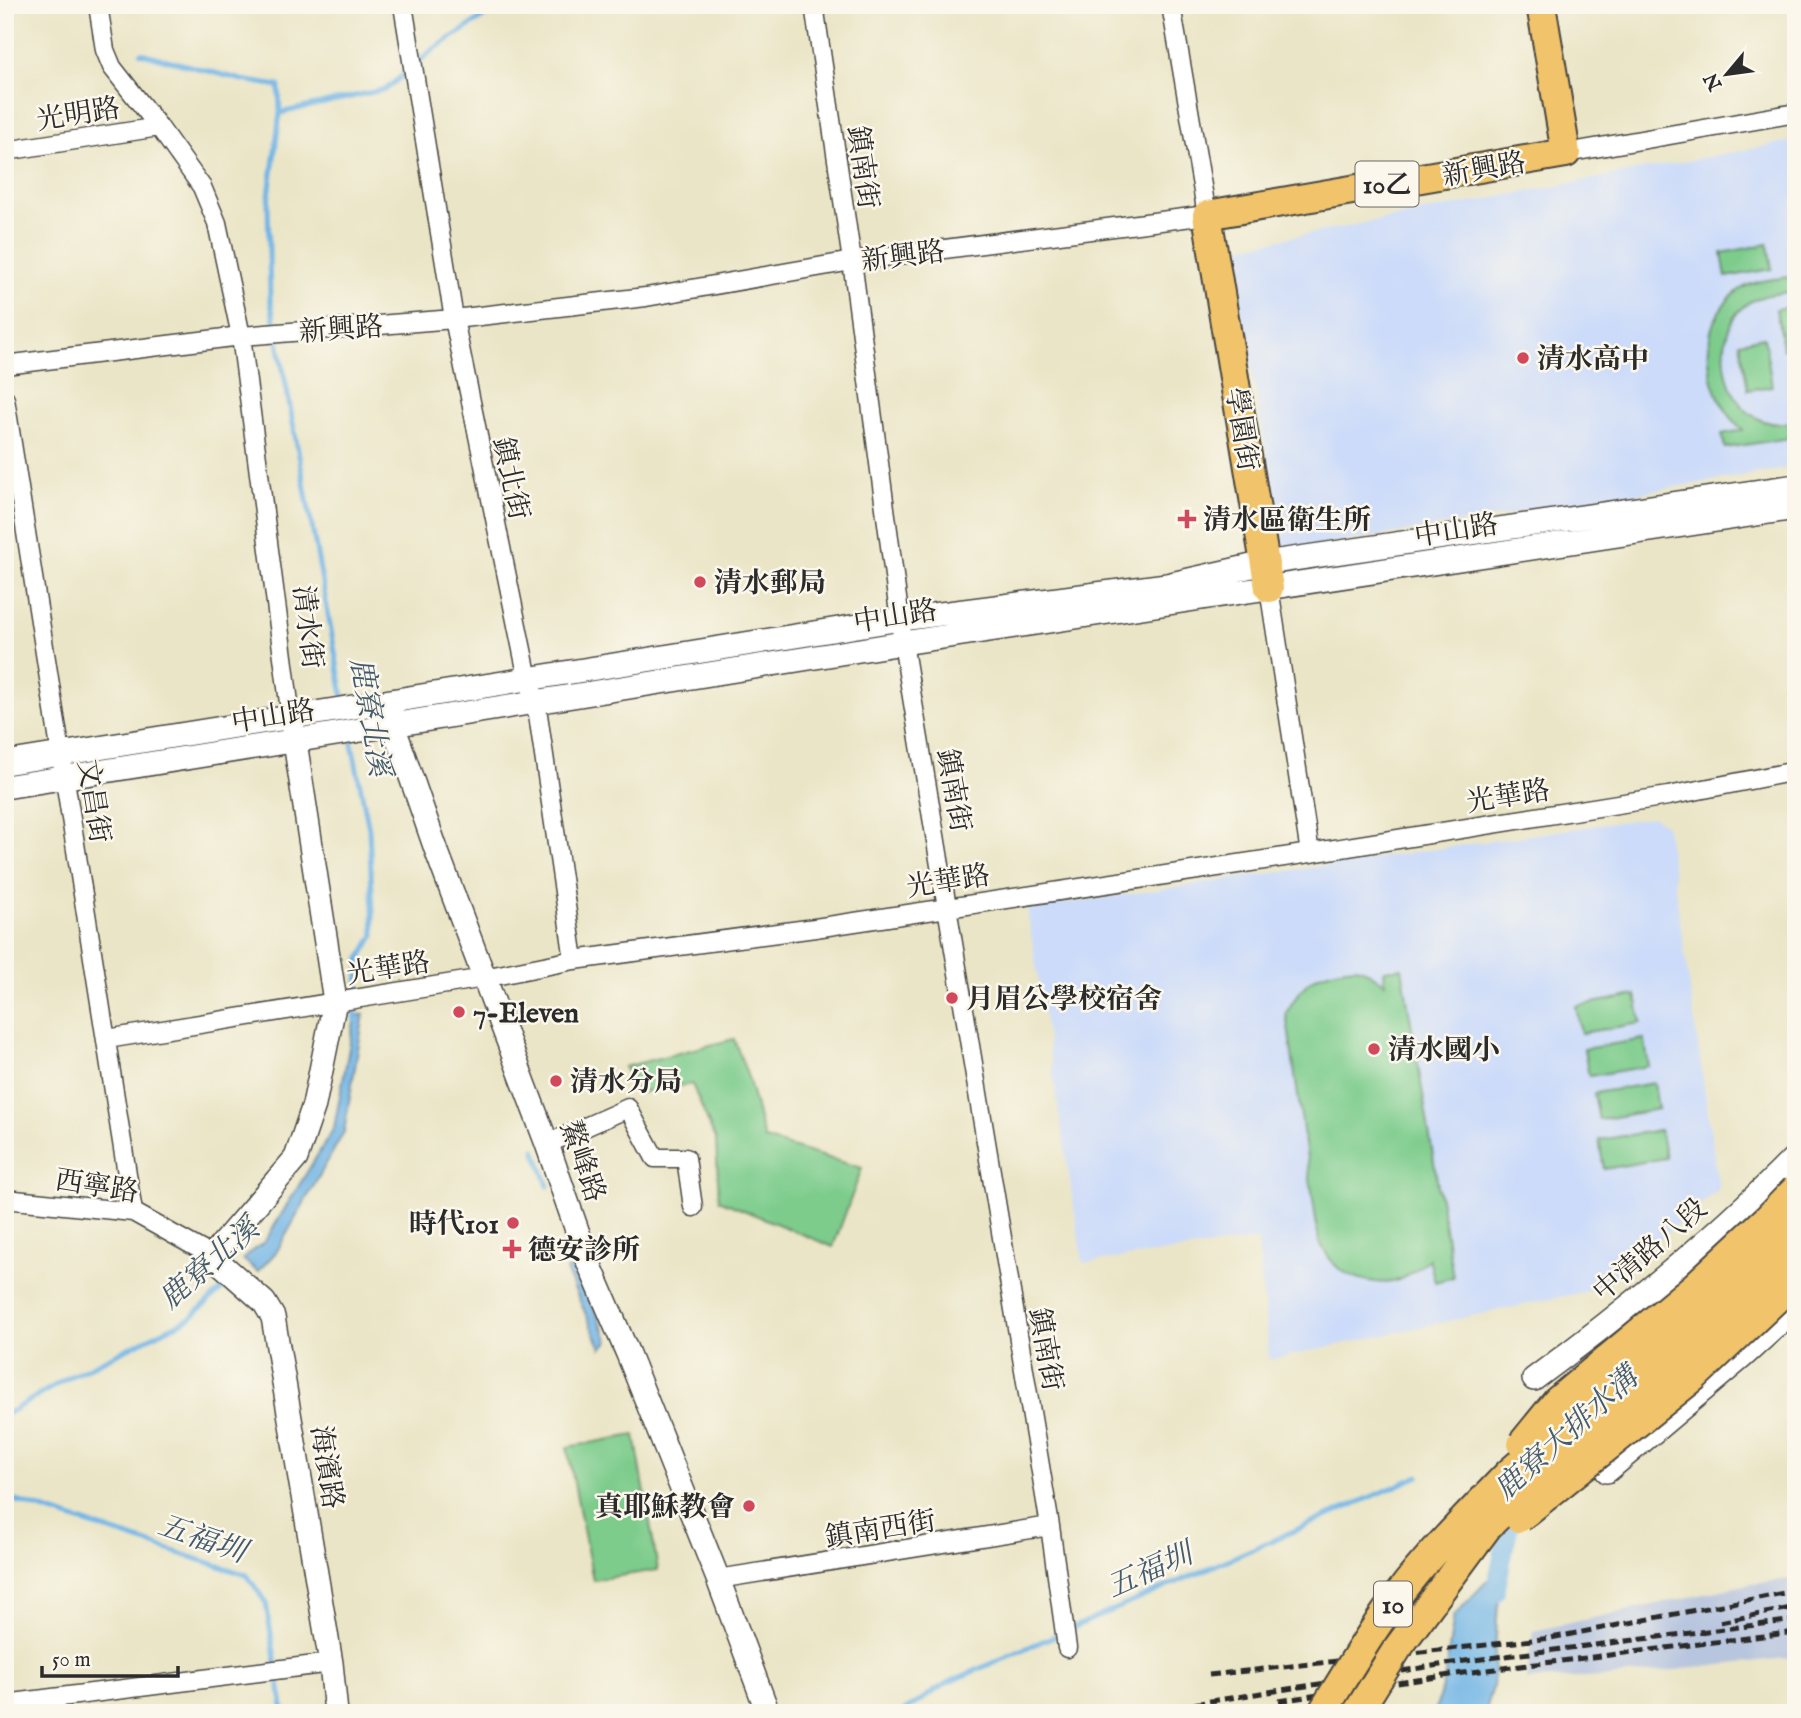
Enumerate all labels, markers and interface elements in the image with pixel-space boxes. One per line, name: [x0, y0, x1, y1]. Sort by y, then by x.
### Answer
north arrow: [1692, 38, 1762, 108]
text: N: [1699, 68, 1729, 95]
street label: 光明路: [34, 92, 123, 139]
street label: 鎮南街: [838, 123, 885, 211]
street label: 新興路: [1440, 146, 1529, 195]
road number: 10乙: [1356, 162, 1418, 206]
street label: 新興路: [859, 235, 947, 280]
street label: 新興路: [298, 310, 384, 351]
place label: 清水高中: [1537, 343, 1649, 378]
marker: 清水高中: [1515, 350, 1531, 366]
street label: 學園街: [1217, 385, 1264, 474]
street label: 鎮北街: [484, 434, 535, 523]
place label: 清水區衛生所: [1203, 504, 1371, 539]
street label: 中山路: [1412, 508, 1501, 555]
marker: 清水區衛生所: [1177, 509, 1197, 529]
place label: 清水郵局: [714, 567, 826, 602]
marker: 清水郵局: [692, 574, 708, 590]
street label: 清水街: [284, 583, 329, 671]
street label: 中山路: [851, 594, 940, 641]
water label: 鹿寮北溪: [340, 655, 399, 783]
street label: 中山路: [229, 694, 318, 741]
street label: 鎮南街: [928, 746, 977, 835]
street label: 文昌街: [69, 757, 116, 846]
street label: 光華路: [1464, 774, 1553, 821]
street label: 光華路: [904, 859, 993, 906]
street label: 光華路: [344, 946, 433, 993]
place label: 月眉公學校宿舍: [966, 983, 1162, 1018]
marker: 月眉公學校宿舍: [944, 990, 960, 1006]
place label: 7-Eleven: [473, 997, 579, 1032]
marker: 7-Eleven: [451, 1004, 467, 1020]
place label: 清水國小: [1388, 1034, 1500, 1069]
marker: 清水國小: [1366, 1041, 1382, 1057]
place label: 清水分局: [570, 1066, 682, 1101]
marker: 清水分局: [548, 1073, 564, 1089]
street label: 鰲峰路: [551, 1116, 612, 1207]
street label: 西寧路: [52, 1164, 141, 1211]
street label: 中清路八段: [1586, 1192, 1715, 1310]
place label: 時代101: [409, 1208, 499, 1243]
water label: 鹿寮北溪: [153, 1209, 270, 1318]
marker: 時代101: [505, 1215, 521, 1231]
place label: 德安診所: [528, 1234, 640, 1269]
marker: 德安診所: [502, 1239, 522, 1259]
street label: 鎮南街: [1020, 1305, 1069, 1394]
water label: 鹿寮大排水溝: [1488, 1357, 1650, 1509]
street label: 海濱路: [302, 1423, 349, 1512]
place label: 真耶穌教會: [595, 1491, 735, 1526]
marker: 真耶穌教會: [741, 1498, 757, 1514]
street label: 鎮南西街: [822, 1504, 938, 1557]
water label: 五福圳: [153, 1507, 255, 1574]
water label: 五福圳: [1101, 1534, 1203, 1607]
road number: 10: [1374, 1582, 1412, 1626]
scale bar: [42, 1634, 178, 1678]
text: 50 m: [52, 1647, 91, 1674]

